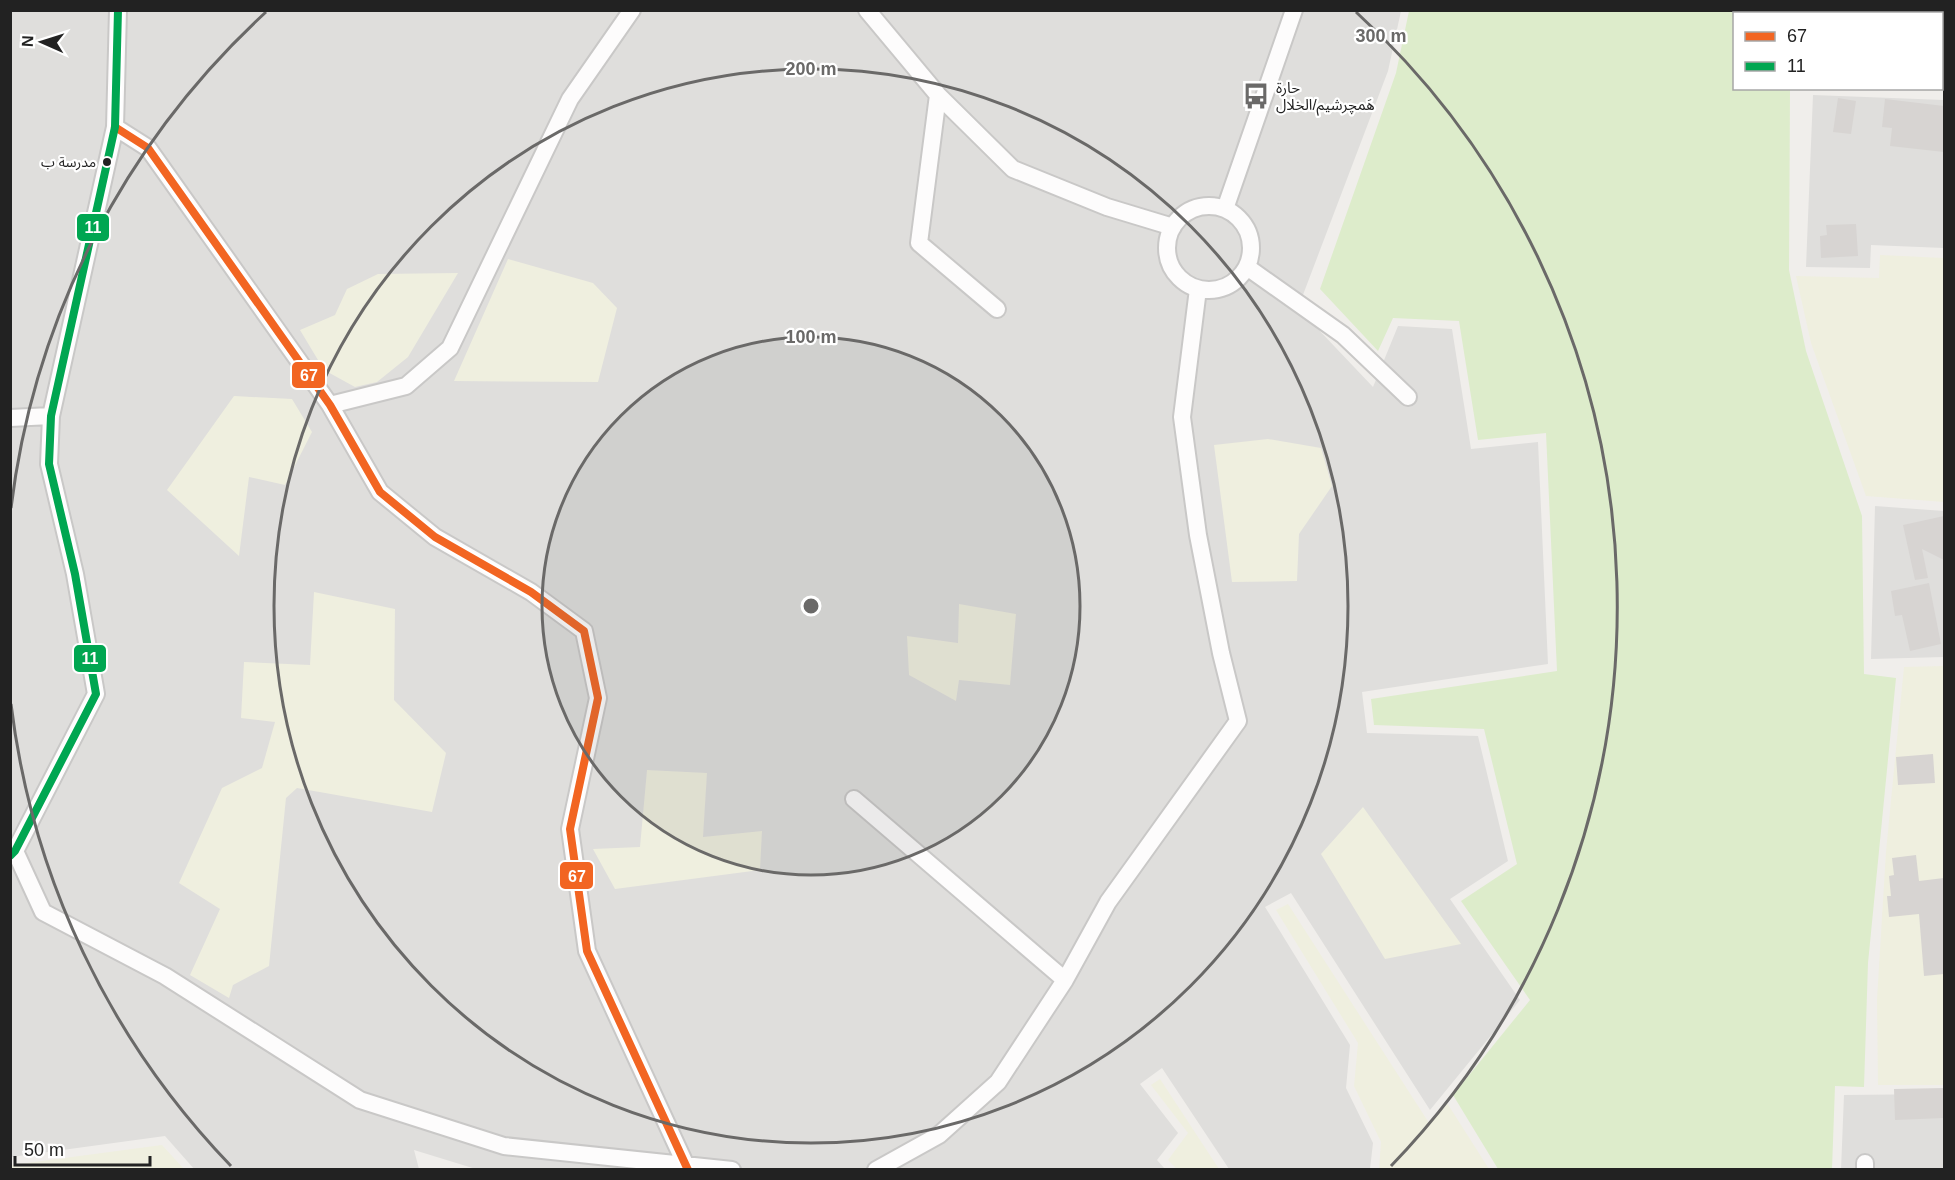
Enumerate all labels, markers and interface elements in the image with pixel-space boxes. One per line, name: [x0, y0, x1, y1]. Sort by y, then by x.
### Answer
north arrow: [12, 12, 72, 72]
legend: [1733, 12, 1943, 90]
text: 300 m: [1355, 26, 1407, 46]
text: 67: [1787, 26, 1807, 46]
text: N: [19, 35, 36, 47]
text: 11: [1787, 56, 1806, 76]
text: 200 m: [785, 59, 837, 79]
place label: حارة هَمچرشيم/الخلال: [1276, 79, 1375, 116]
bus stop icon: حارة هَمچرشيم/الخلال: [1241, 81, 1271, 111]
place label: مدرسة ب: [41, 154, 96, 171]
marker: مدرسة ب: [101, 156, 113, 168]
line badge: 11: [76, 213, 110, 242]
text: 11: [85, 219, 102, 236]
text: 100 m: [785, 327, 837, 347]
line badge: 67: [291, 361, 326, 389]
text: 67: [300, 367, 318, 384]
centre of rings: [801, 596, 821, 616]
line badge: 11: [73, 644, 107, 673]
text: 11: [82, 650, 99, 667]
line badge: 67: [559, 861, 594, 890]
text: 67: [568, 868, 586, 885]
scale bar: [15, 1129, 150, 1167]
text: 50 m: [24, 1140, 64, 1160]

